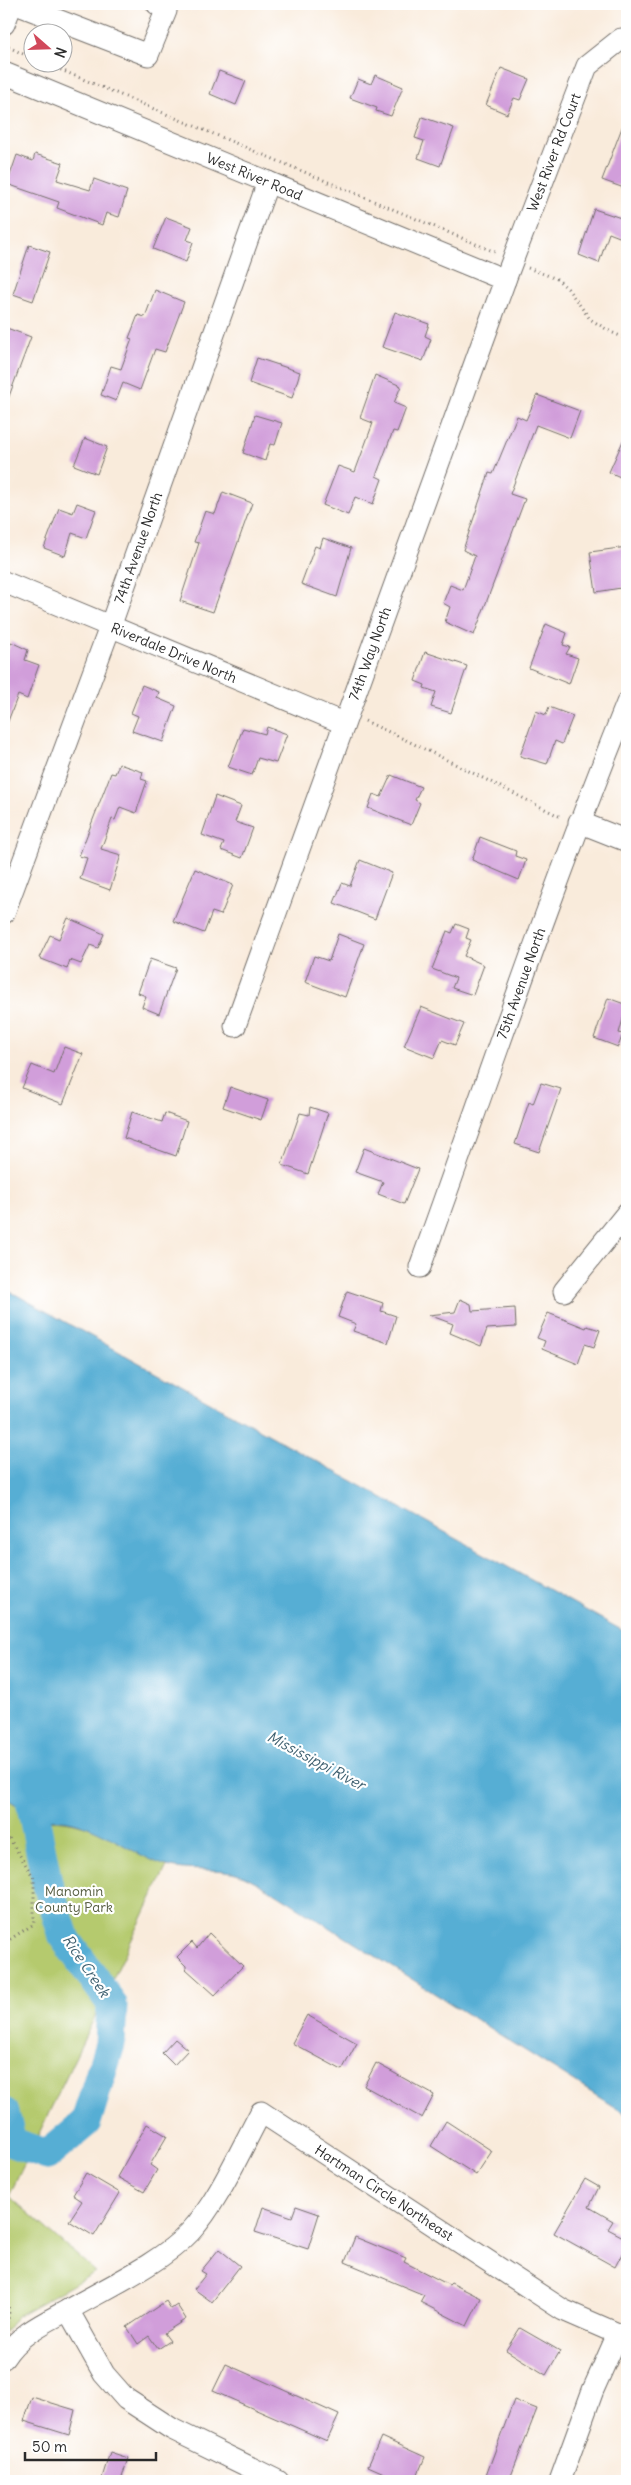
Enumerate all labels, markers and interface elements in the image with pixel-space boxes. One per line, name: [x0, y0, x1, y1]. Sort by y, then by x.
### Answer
north arrow: [22, 22, 72, 72]
text: N: [50, 45, 70, 60]
street label: West River Rd Court: [523, 90, 585, 214]
street label: West River Road: [204, 149, 305, 204]
street label: 74th Avenue North: [110, 490, 166, 606]
street label: 74th Way North: [345, 604, 395, 703]
street label: Riverdale Drive North: [108, 618, 240, 687]
street label: 75th Avenue North: [493, 925, 549, 1042]
water label: Mississippi River: [264, 1727, 370, 1795]
park label: Manomin County Park: [35, 1882, 113, 1916]
water label: Rice Creek: [59, 1931, 115, 2002]
street label: Hartman Circle Northeast: [311, 2141, 457, 2245]
scale bar: [25, 2430, 156, 2462]
text: 50 m: [32, 2437, 67, 2456]

